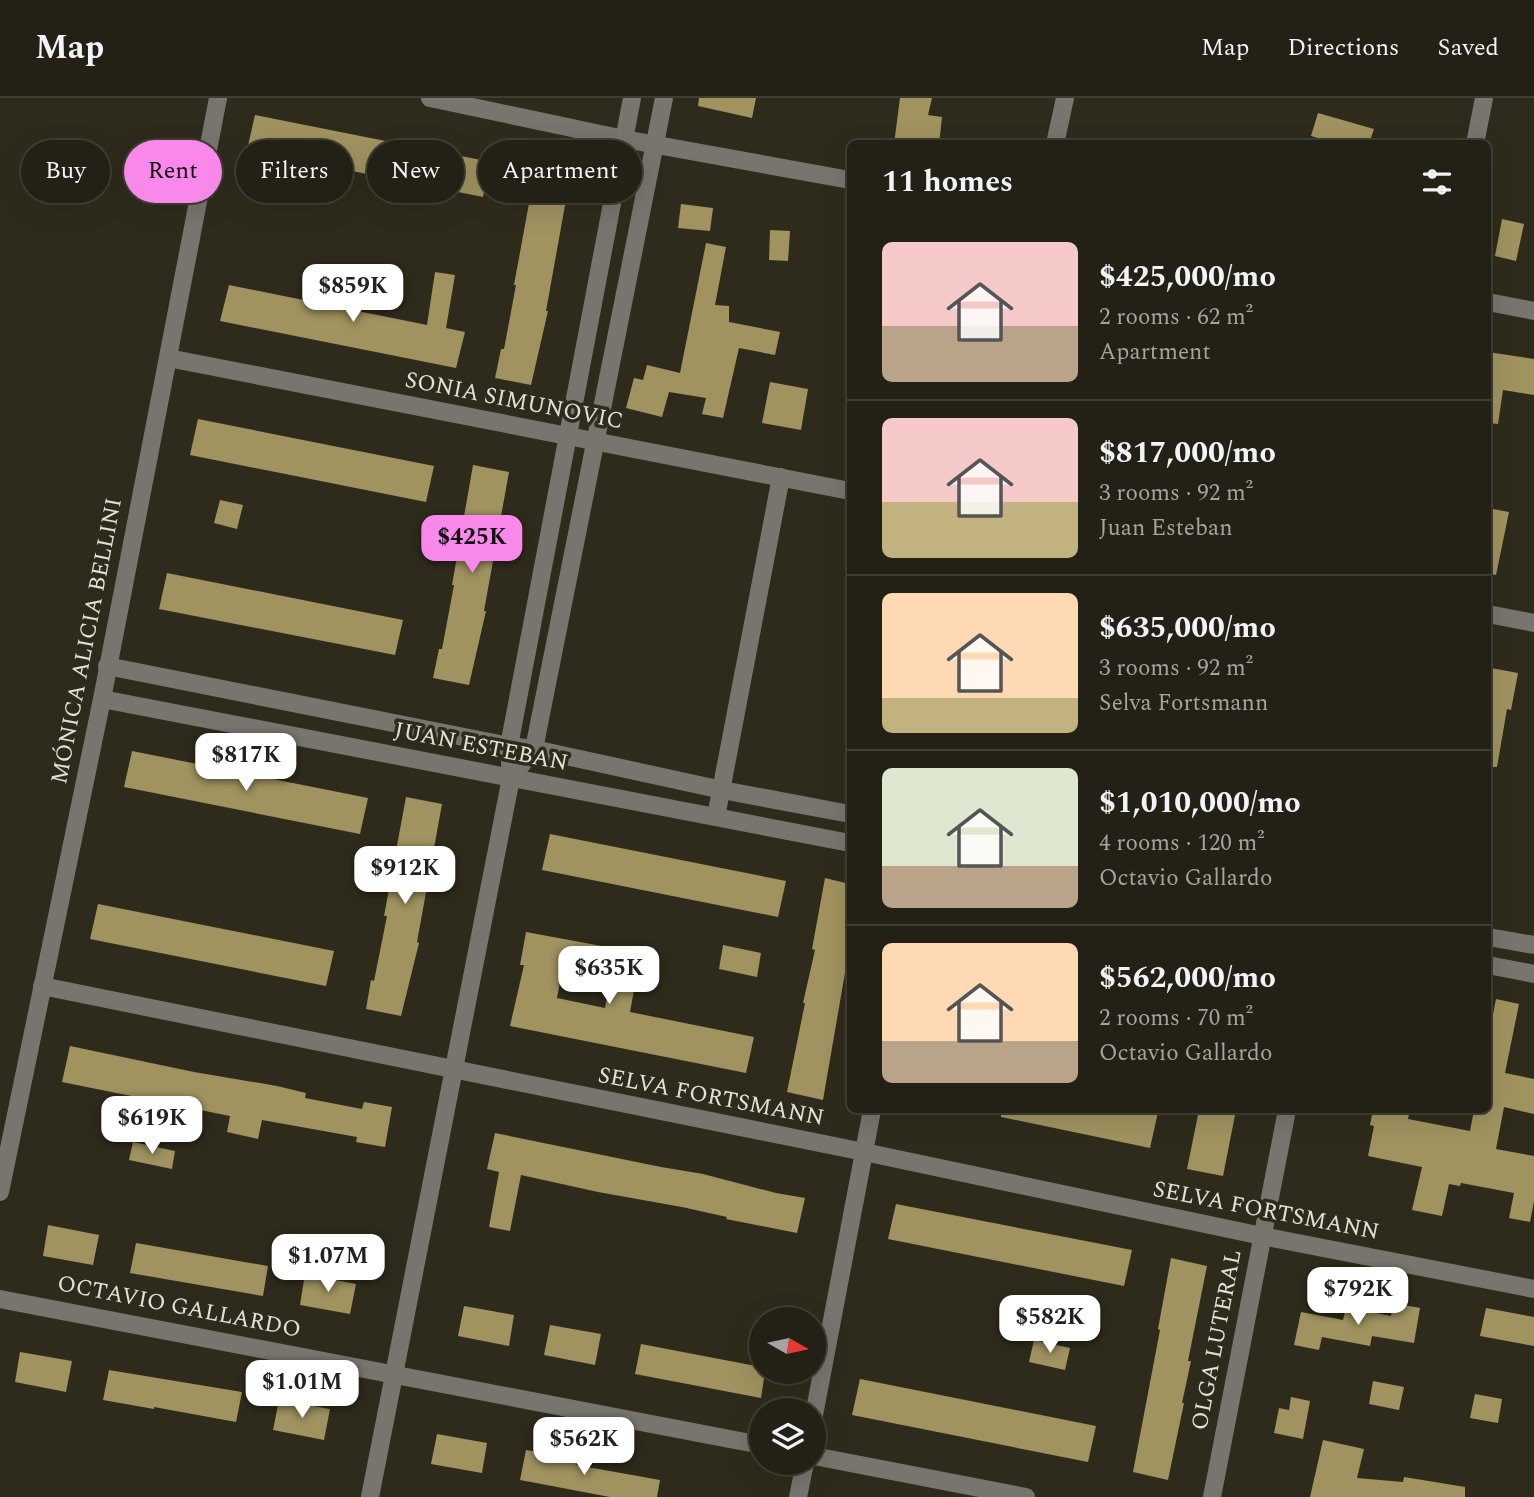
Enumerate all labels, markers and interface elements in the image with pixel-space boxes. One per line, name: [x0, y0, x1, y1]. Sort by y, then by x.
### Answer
text: Map: [35, 23, 104, 73]
text: Map: [1201, 30, 1249, 66]
text: Directions: [1287, 30, 1399, 66]
text: Saved: [1437, 30, 1499, 66]
chip: Buy: [21, 140, 110, 203]
chip: Rent: [124, 140, 222, 203]
chip: Filters: [236, 140, 353, 203]
chip: New: [367, 140, 464, 203]
chip: Apartment: [478, 140, 642, 203]
text: 11 homes: [882, 159, 1013, 205]
icon: filters: [1418, 163, 1456, 201]
text: $425,000/mo: [1099, 254, 1276, 300]
pin: $859K: [304, 264, 402, 324]
text: $859K: [318, 269, 388, 304]
icon: home: [938, 270, 1022, 354]
text: 2 rooms · 62 m²: [1099, 300, 1253, 335]
text: Apartment: [1099, 335, 1211, 370]
street label: SONIA SIMUNOVIC: [402, 363, 626, 439]
text: $817,000/mo: [1099, 430, 1276, 476]
icon: home: [938, 446, 1022, 530]
text: 3 rooms · 92 m²: [1099, 476, 1253, 511]
street label: MÓNICA ALICIA BELLINI: [42, 495, 132, 787]
text: Juan Esteban: [1099, 511, 1233, 546]
pin: $425K: [423, 516, 521, 575]
text: $425K: [437, 520, 507, 555]
text: $635,000/mo: [1099, 605, 1276, 651]
icon: home: [938, 621, 1022, 705]
text: 3 rooms · 92 m²: [1099, 651, 1253, 686]
text: Selva Fortsmann: [1099, 686, 1268, 721]
street label: JUAN ESTEBAN: [391, 713, 571, 781]
pin: $817K: [197, 734, 295, 793]
text: $817K: [211, 738, 281, 773]
text: $1,010,000/mo: [1099, 780, 1301, 826]
icon: home: [938, 796, 1022, 880]
text: 4 rooms · 120 m²: [1099, 826, 1265, 861]
pin: $912K: [356, 846, 454, 906]
text: $912K: [370, 851, 440, 886]
text: Octavio Gallardo: [1099, 861, 1272, 896]
pin: $635K: [560, 946, 658, 1006]
text: $635K: [574, 951, 644, 986]
text: $562,000/mo: [1099, 955, 1276, 1001]
icon: home: [938, 971, 1022, 1055]
text: 2 rooms · 70 m²: [1099, 1001, 1253, 1036]
text: Octavio Gallardo: [1099, 1036, 1272, 1071]
street label: SELVA FORTSMANN: [595, 1058, 827, 1136]
pin: $619K: [103, 1096, 201, 1156]
text: $619K: [117, 1101, 187, 1136]
street label: SELVA FORTSMANN: [1150, 1172, 1382, 1250]
pin: $1.07M: [271, 1234, 385, 1294]
text: $1.07M: [288, 1239, 368, 1274]
street label: OLGA LUTERAL: [1182, 1247, 1252, 1433]
street label: OCTAVIO GALLARDO: [54, 1266, 304, 1348]
pin: $792K: [1309, 1268, 1407, 1327]
text: $792K: [1323, 1272, 1393, 1307]
pin: $582K: [1001, 1296, 1099, 1355]
text: $582K: [1015, 1300, 1085, 1335]
north arrow: [749, 1307, 826, 1384]
map controls: [749, 1307, 826, 1475]
pin: $1.01M: [245, 1360, 359, 1420]
text: $1.01M: [262, 1365, 342, 1400]
button: layers: [749, 1398, 826, 1475]
pin: $562K: [535, 1418, 633, 1477]
text: $562K: [549, 1422, 619, 1457]

